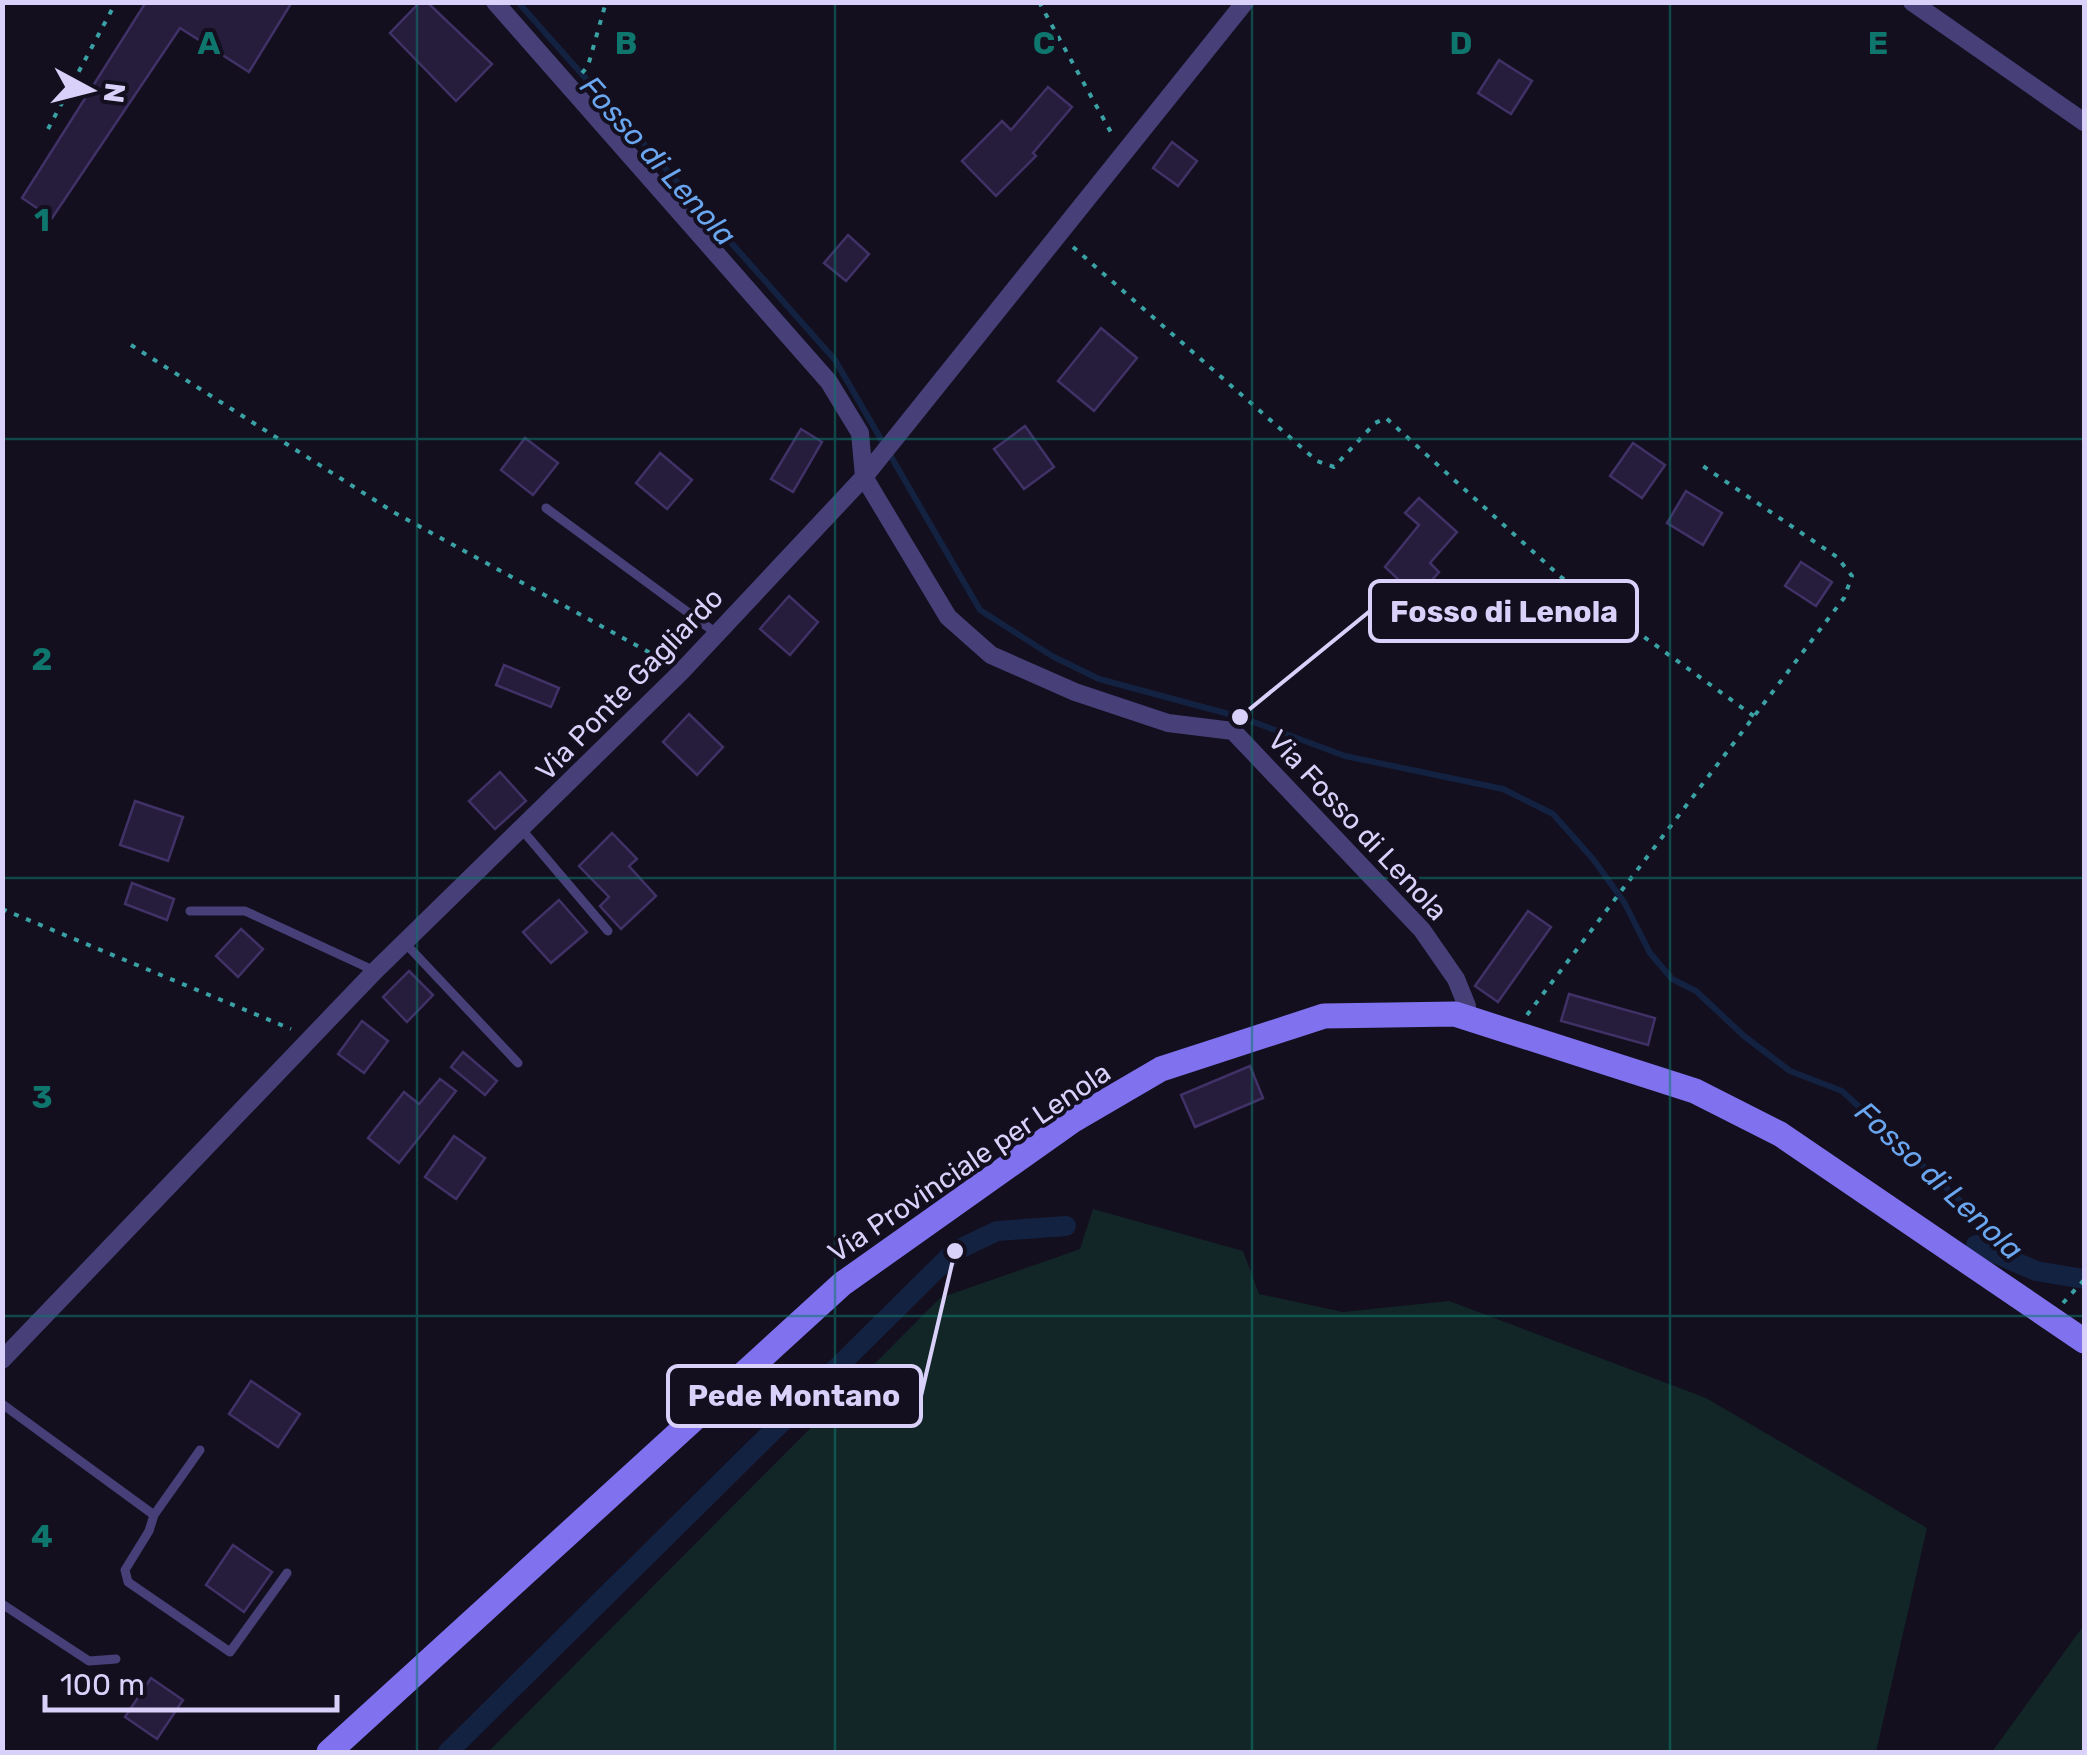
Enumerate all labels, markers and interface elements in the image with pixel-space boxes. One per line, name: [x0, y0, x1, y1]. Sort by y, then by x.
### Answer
text: A: [198, 24, 221, 62]
text: B: [615, 24, 637, 62]
text: C: [1033, 24, 1055, 62]
text: D: [1450, 24, 1472, 62]
text: E: [1868, 24, 1888, 62]
north arrow: [40, 40, 140, 140]
water label: Fosso di Lenola: [573, 69, 743, 253]
text: N: [97, 81, 132, 105]
text: 1: [34, 201, 50, 239]
street label: Via Ponte Gagliardo: [529, 581, 730, 787]
callout: Fosso di Lenola: [1370, 581, 1637, 641]
text: Fosso di Lenola: [1390, 594, 1618, 630]
text: 2: [32, 640, 52, 678]
street label: Via Fosso di Lenola: [1261, 724, 1454, 927]
street label: Via Provinciale per Lenola: [822, 1056, 1117, 1269]
text: 3: [31, 1078, 53, 1116]
water label: Fosso di Lenola: [1848, 1094, 2030, 1268]
callout: Pede Montano: [668, 1366, 921, 1426]
text: Pede Montano: [688, 1378, 900, 1414]
text: 4: [31, 1517, 53, 1555]
scale bar: [45, 1650, 338, 1712]
text: 100 m: [60, 1667, 145, 1703]

